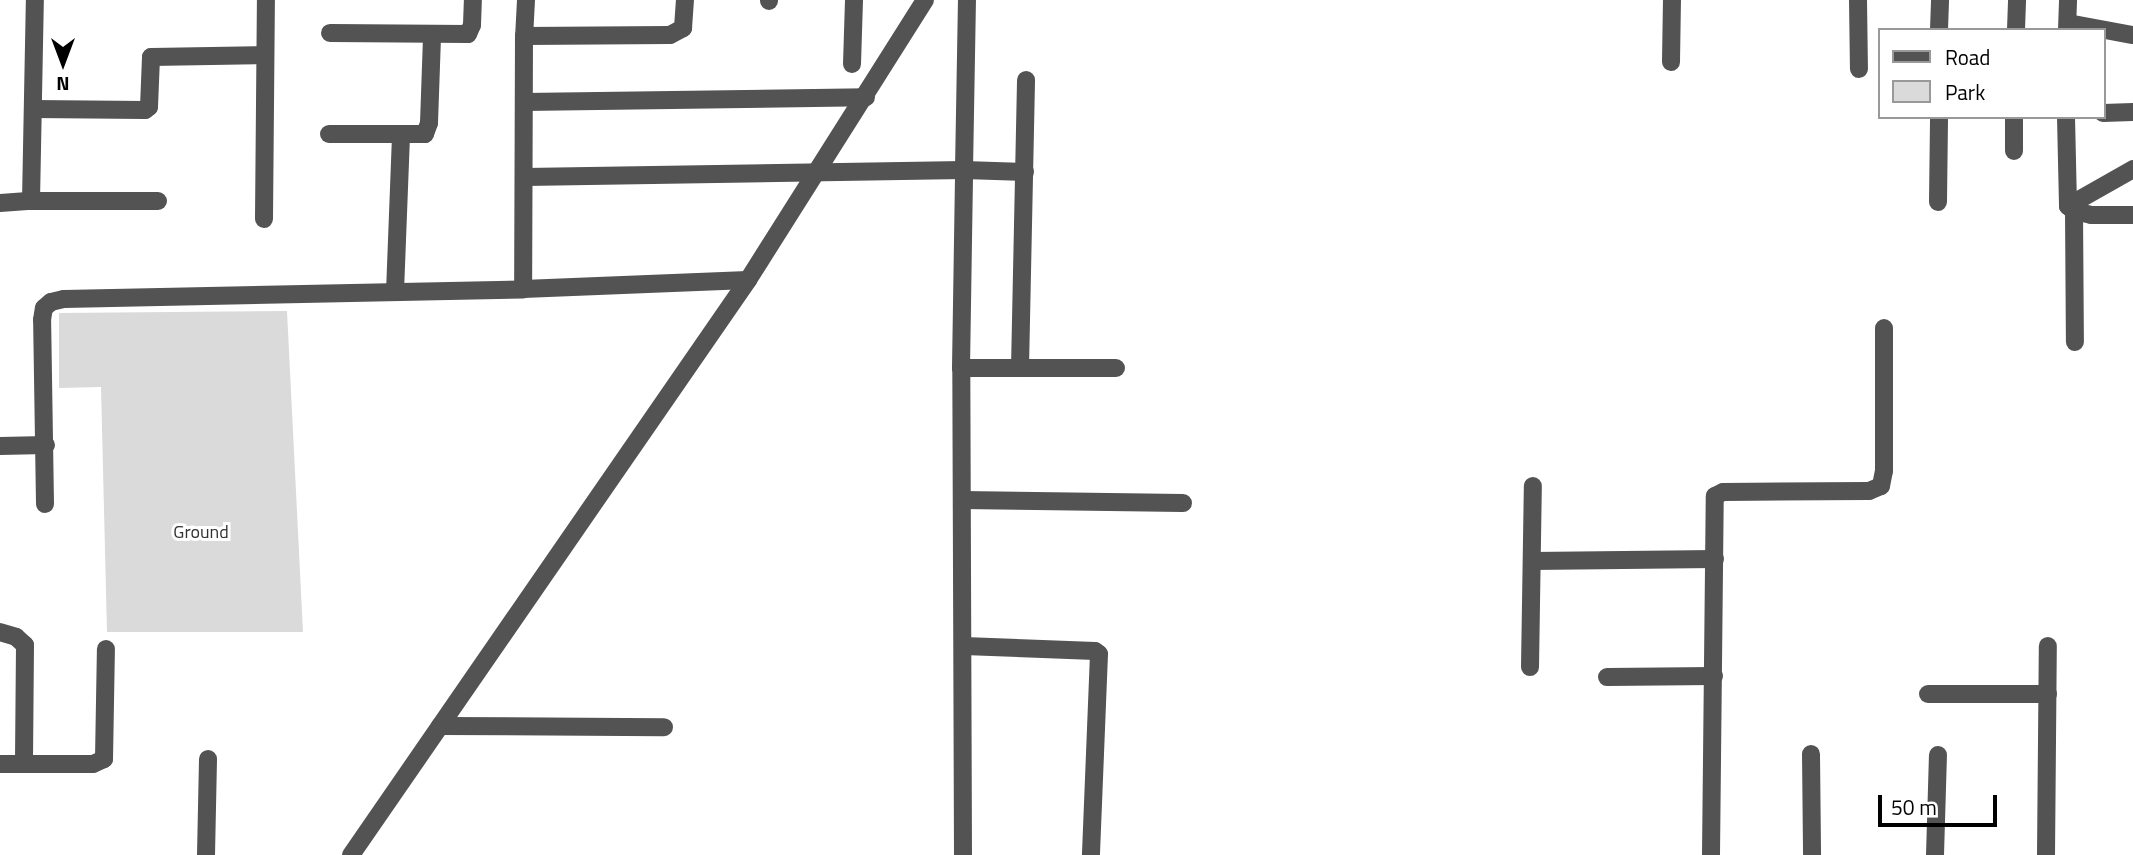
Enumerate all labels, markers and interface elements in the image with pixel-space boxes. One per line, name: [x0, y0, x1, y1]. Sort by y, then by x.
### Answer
north arrow: [28, 28, 98, 98]
legend: [1878, 28, 2105, 119]
text: Road: [1945, 41, 1990, 73]
text: N: [56, 70, 70, 99]
text: Park: [1945, 76, 1985, 108]
park label: Ground: [173, 521, 229, 543]
scale bar: [1881, 782, 2000, 826]
text: 50 m: [1891, 791, 1937, 823]

